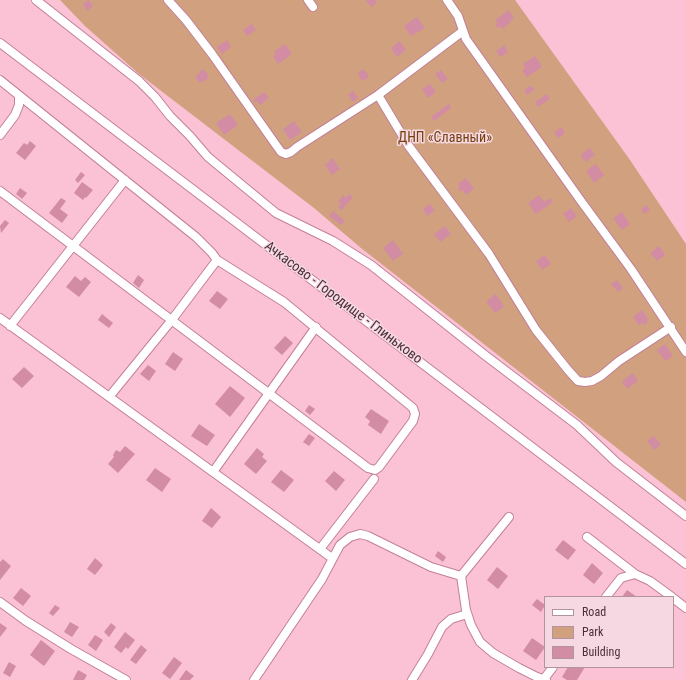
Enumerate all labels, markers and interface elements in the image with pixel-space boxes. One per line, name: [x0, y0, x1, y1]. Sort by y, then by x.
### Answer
park label: ДНП «Славный»: [398, 130, 492, 146]
street label: Ачкасово - Городище - Глиньково: [261, 238, 425, 368]
legend: [544, 596, 674, 668]
text: Road: [582, 605, 606, 619]
text: Park: [582, 625, 603, 639]
text: Building: [582, 645, 620, 659]

